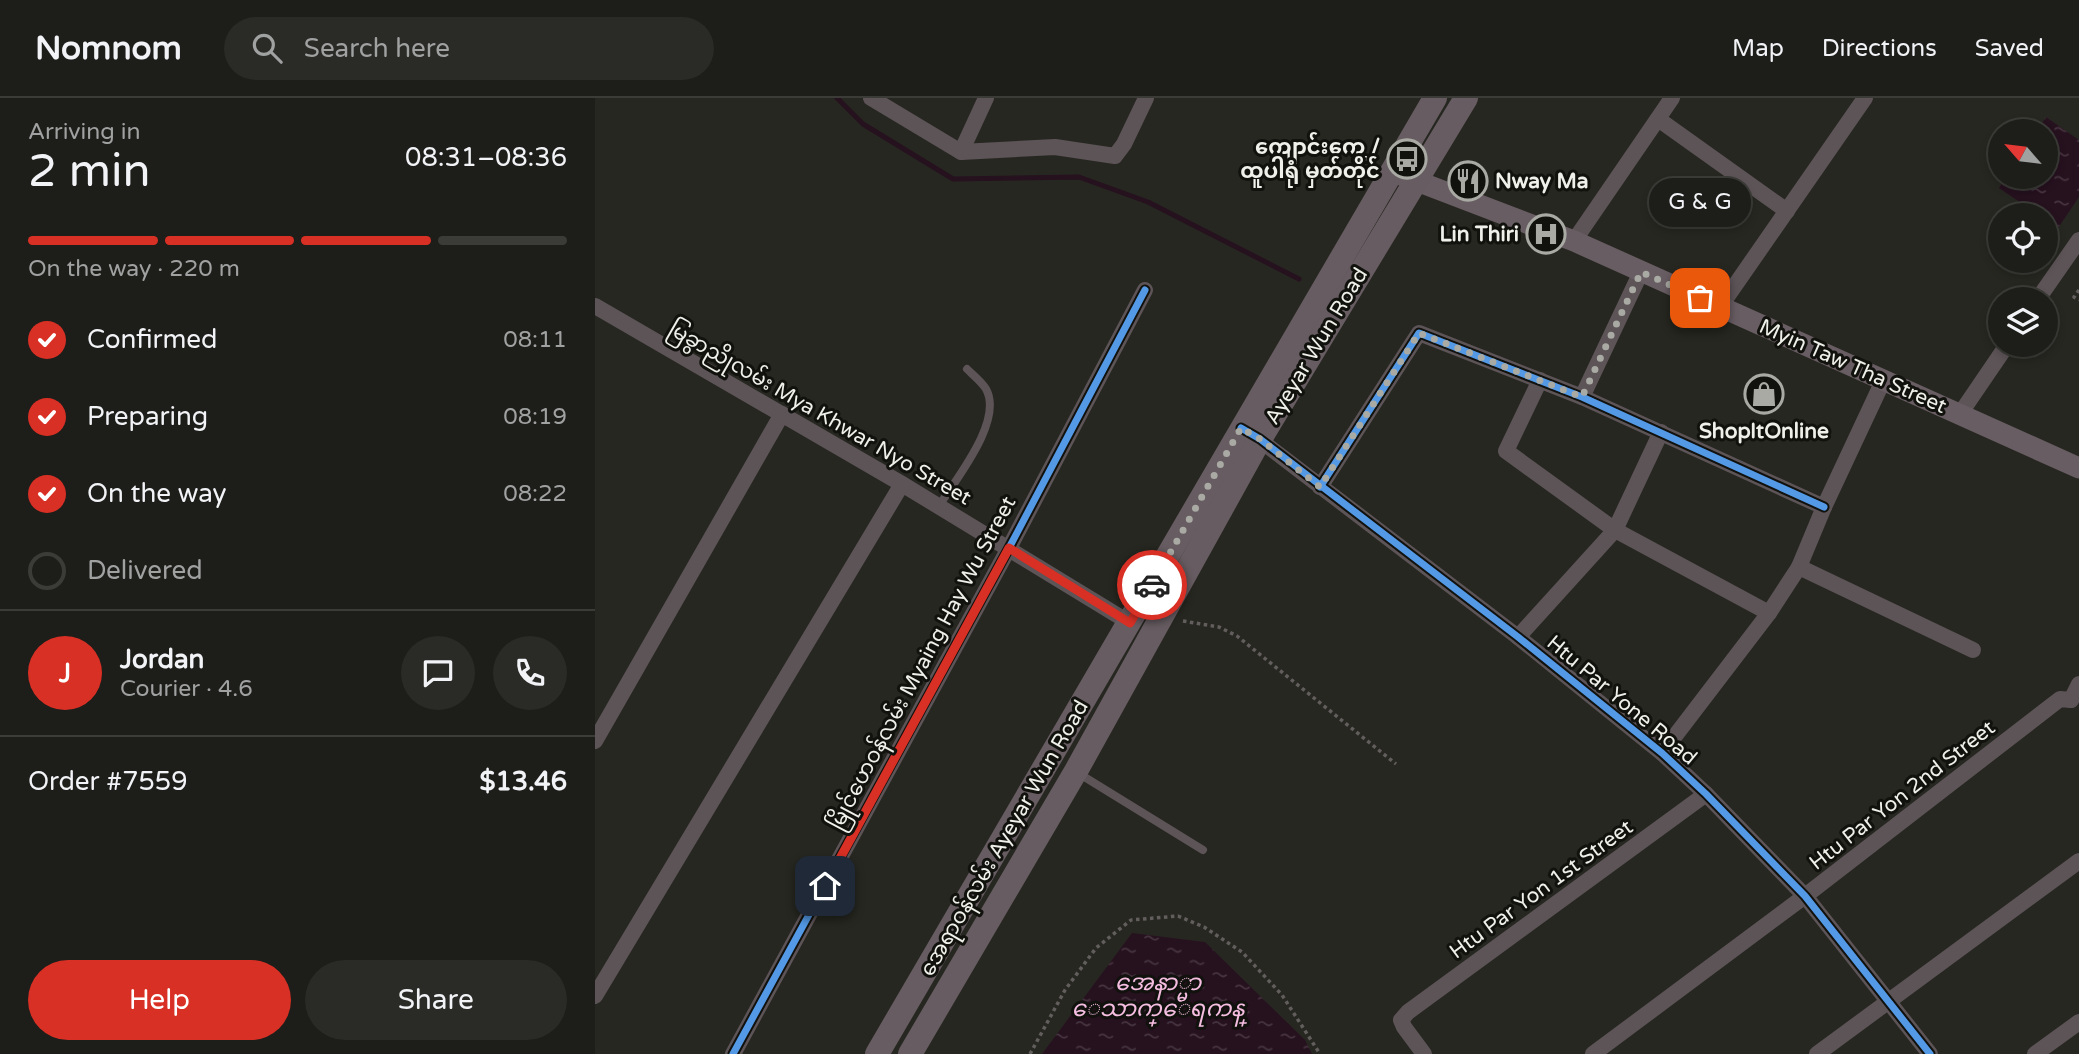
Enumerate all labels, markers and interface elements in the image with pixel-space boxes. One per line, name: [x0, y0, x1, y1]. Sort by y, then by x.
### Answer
search box: [224, 17, 714, 80]
text: Nomnom: [35, 29, 182, 68]
icon: search: [248, 29, 286, 67]
text: Search here: [304, 33, 450, 64]
text: Map: [1732, 34, 1784, 63]
text: Directions: [1822, 34, 1937, 63]
text: Saved: [1975, 34, 2044, 63]
text: Arriving in: [28, 118, 141, 146]
north arrow: [1988, 119, 2058, 189]
map controls: [1988, 119, 2058, 357]
place label: ကျောင်းကွေ့ / ထူပါရုံ မှတ်တိုင်: [1240, 131, 1380, 188]
bus stop icon: ကျောင်းကွေ့ / ထူပါရုံ မှတ်တိုင်: [1386, 138, 1428, 180]
text: 08:31–08:36: [405, 142, 567, 173]
text: 2 min: [28, 144, 151, 199]
restaurant icon: Nway Ma: [1447, 160, 1489, 202]
place label: Nway Ma: [1495, 169, 1589, 194]
callout: G & G: [1649, 179, 1751, 228]
text: G & G: [1668, 188, 1732, 216]
button: locate: [1988, 203, 2058, 273]
hospital icon: Lin Thiri: [1525, 213, 1567, 255]
place label: Lin Thiri: [1439, 222, 1519, 247]
text: On the way · 220 m: [28, 255, 240, 283]
street label: Ayeyar Wun Road: [1260, 263, 1373, 429]
pin: [1670, 268, 1730, 328]
icon: bag: [1681, 279, 1719, 317]
button: layers: [1988, 287, 2058, 357]
street label: မြခွာညိုလမ်း Mya Khwar Nyo Street: [662, 313, 977, 514]
street label: Myin Taw Tha Street: [1755, 314, 1950, 419]
icon: check: [28, 321, 66, 359]
text: Confirmed: [87, 324, 217, 355]
text: 08:11: [503, 326, 567, 354]
shop icon: ShopItOnline: [1743, 373, 1785, 415]
icon: check: [28, 398, 66, 436]
text: Preparing: [87, 401, 208, 432]
text: 08:19: [503, 403, 567, 431]
place label: ShopItOnline: [1699, 419, 1829, 444]
icon: check: [28, 475, 66, 513]
text: On the way: [87, 478, 227, 509]
text: 08:22: [503, 480, 567, 508]
street label: မြိုင်ဟေဝန်လမ်း Myaing Hay Wu Street: [820, 490, 1025, 836]
courier: [1117, 550, 1187, 620]
text: Delivered: [87, 555, 203, 586]
icon: car: [1133, 566, 1171, 604]
street label: Htu Par Yone Road: [1542, 630, 1702, 770]
button: chat: [401, 636, 475, 710]
button: phone: [493, 636, 567, 710]
text: Jordan: [120, 644, 204, 675]
text: J: [59, 658, 71, 689]
text: Courier · 4.6: [120, 675, 253, 703]
street label: အေရာဝန်လမ်း Ayeyar Wun Road: [911, 694, 1097, 983]
street label: Htu Par Yon 2nd Street: [1805, 715, 2000, 876]
text: Order #7559: [28, 766, 188, 797]
text: $13.46: [479, 766, 567, 797]
street label: Htu Par Yon 1st Street: [1445, 815, 1638, 964]
pin: [795, 856, 855, 916]
icon: home: [806, 867, 844, 905]
button: Help: [28, 960, 291, 1040]
button: Share: [305, 960, 567, 1040]
water label: အေနာ္မာ ေသာက္ေရကန္: [1072, 969, 1248, 1027]

